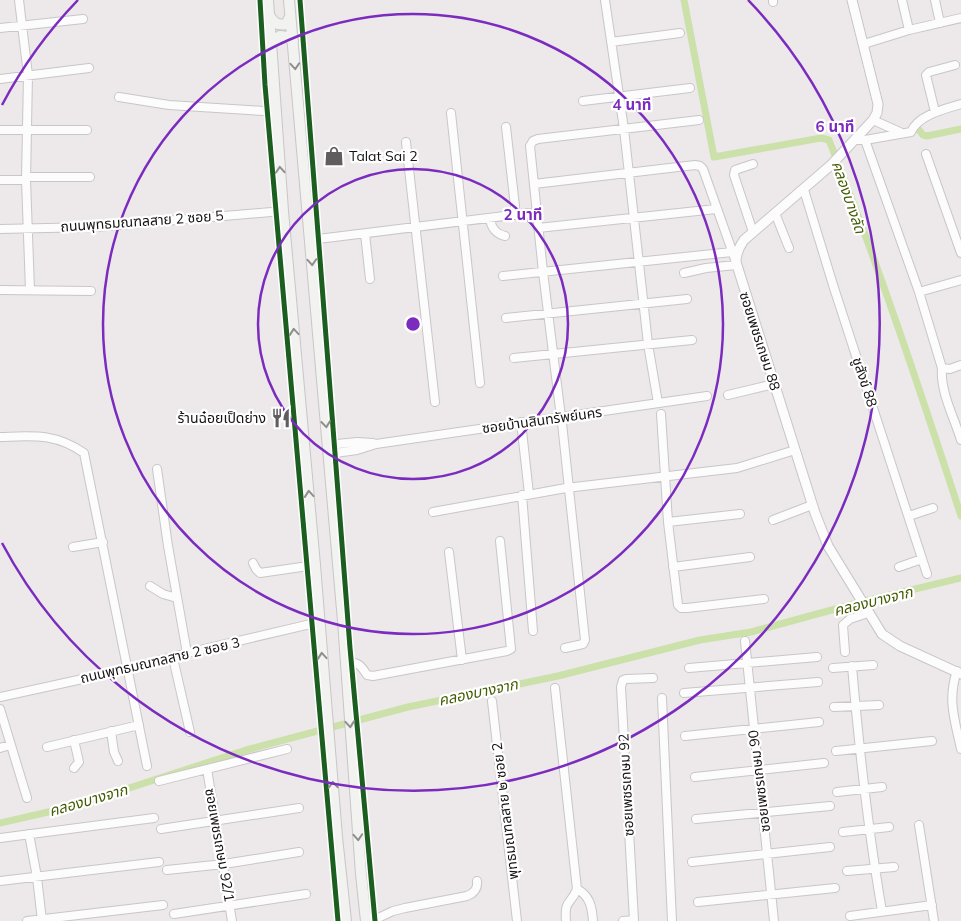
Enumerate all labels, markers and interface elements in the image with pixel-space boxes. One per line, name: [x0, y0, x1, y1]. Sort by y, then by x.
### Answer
one-way arrow: [289, 62, 300, 70]
text: 4 นาที: [613, 95, 652, 114]
text: 6 นาที: [816, 117, 855, 136]
shop icon: Talat Sai 2: [323, 145, 345, 167]
place label: Talat Sai 2: [349, 147, 418, 165]
water label: คลองบางลัด: [828, 158, 871, 236]
one-way arrow: [275, 166, 286, 174]
text: 2 นาที: [504, 205, 543, 224]
street label: ถนนพุทธมณฑลสาย 2 ซอย 5: [60, 206, 224, 236]
one-way arrow: [306, 259, 317, 267]
street label: ซอยเพชรเกษม 88: [736, 289, 784, 393]
centre of rings: [404, 315, 422, 333]
one-way arrow: [289, 328, 300, 336]
street label: ชูสังข์ 88: [849, 355, 881, 409]
street label: ซอยบ้านสินทรัพย์นคร: [481, 403, 603, 437]
restaurant icon: ร้านฉ๋อยเป็ดย่าง: [270, 407, 292, 429]
place label: ร้านฉ๋อยเป็ดย่าง: [178, 409, 266, 427]
one-way arrow: [320, 421, 331, 429]
one-way arrow: [304, 490, 315, 498]
water label: คลองบางจาก: [832, 582, 915, 620]
street label: ถนนพุทธมณฑลสาย 2 ซอย 3: [78, 633, 242, 687]
one-way arrow: [317, 652, 328, 660]
water label: คลองบางจาก: [437, 674, 520, 710]
one-way arrow: [344, 721, 355, 729]
street label: ซอยเพชรเกษม 90: [744, 729, 774, 833]
street label: ซอยเพชรเกษม 92: [614, 733, 638, 837]
street label: พุทธมณฑลสาย ๒ ซอย 2: [488, 741, 522, 881]
water label: คลองบางจาก: [47, 779, 130, 820]
one-way arrow: [327, 781, 338, 789]
street label: ซอยเพชรเกษม 92/1: [201, 787, 239, 903]
one-way arrow: [353, 833, 364, 841]

